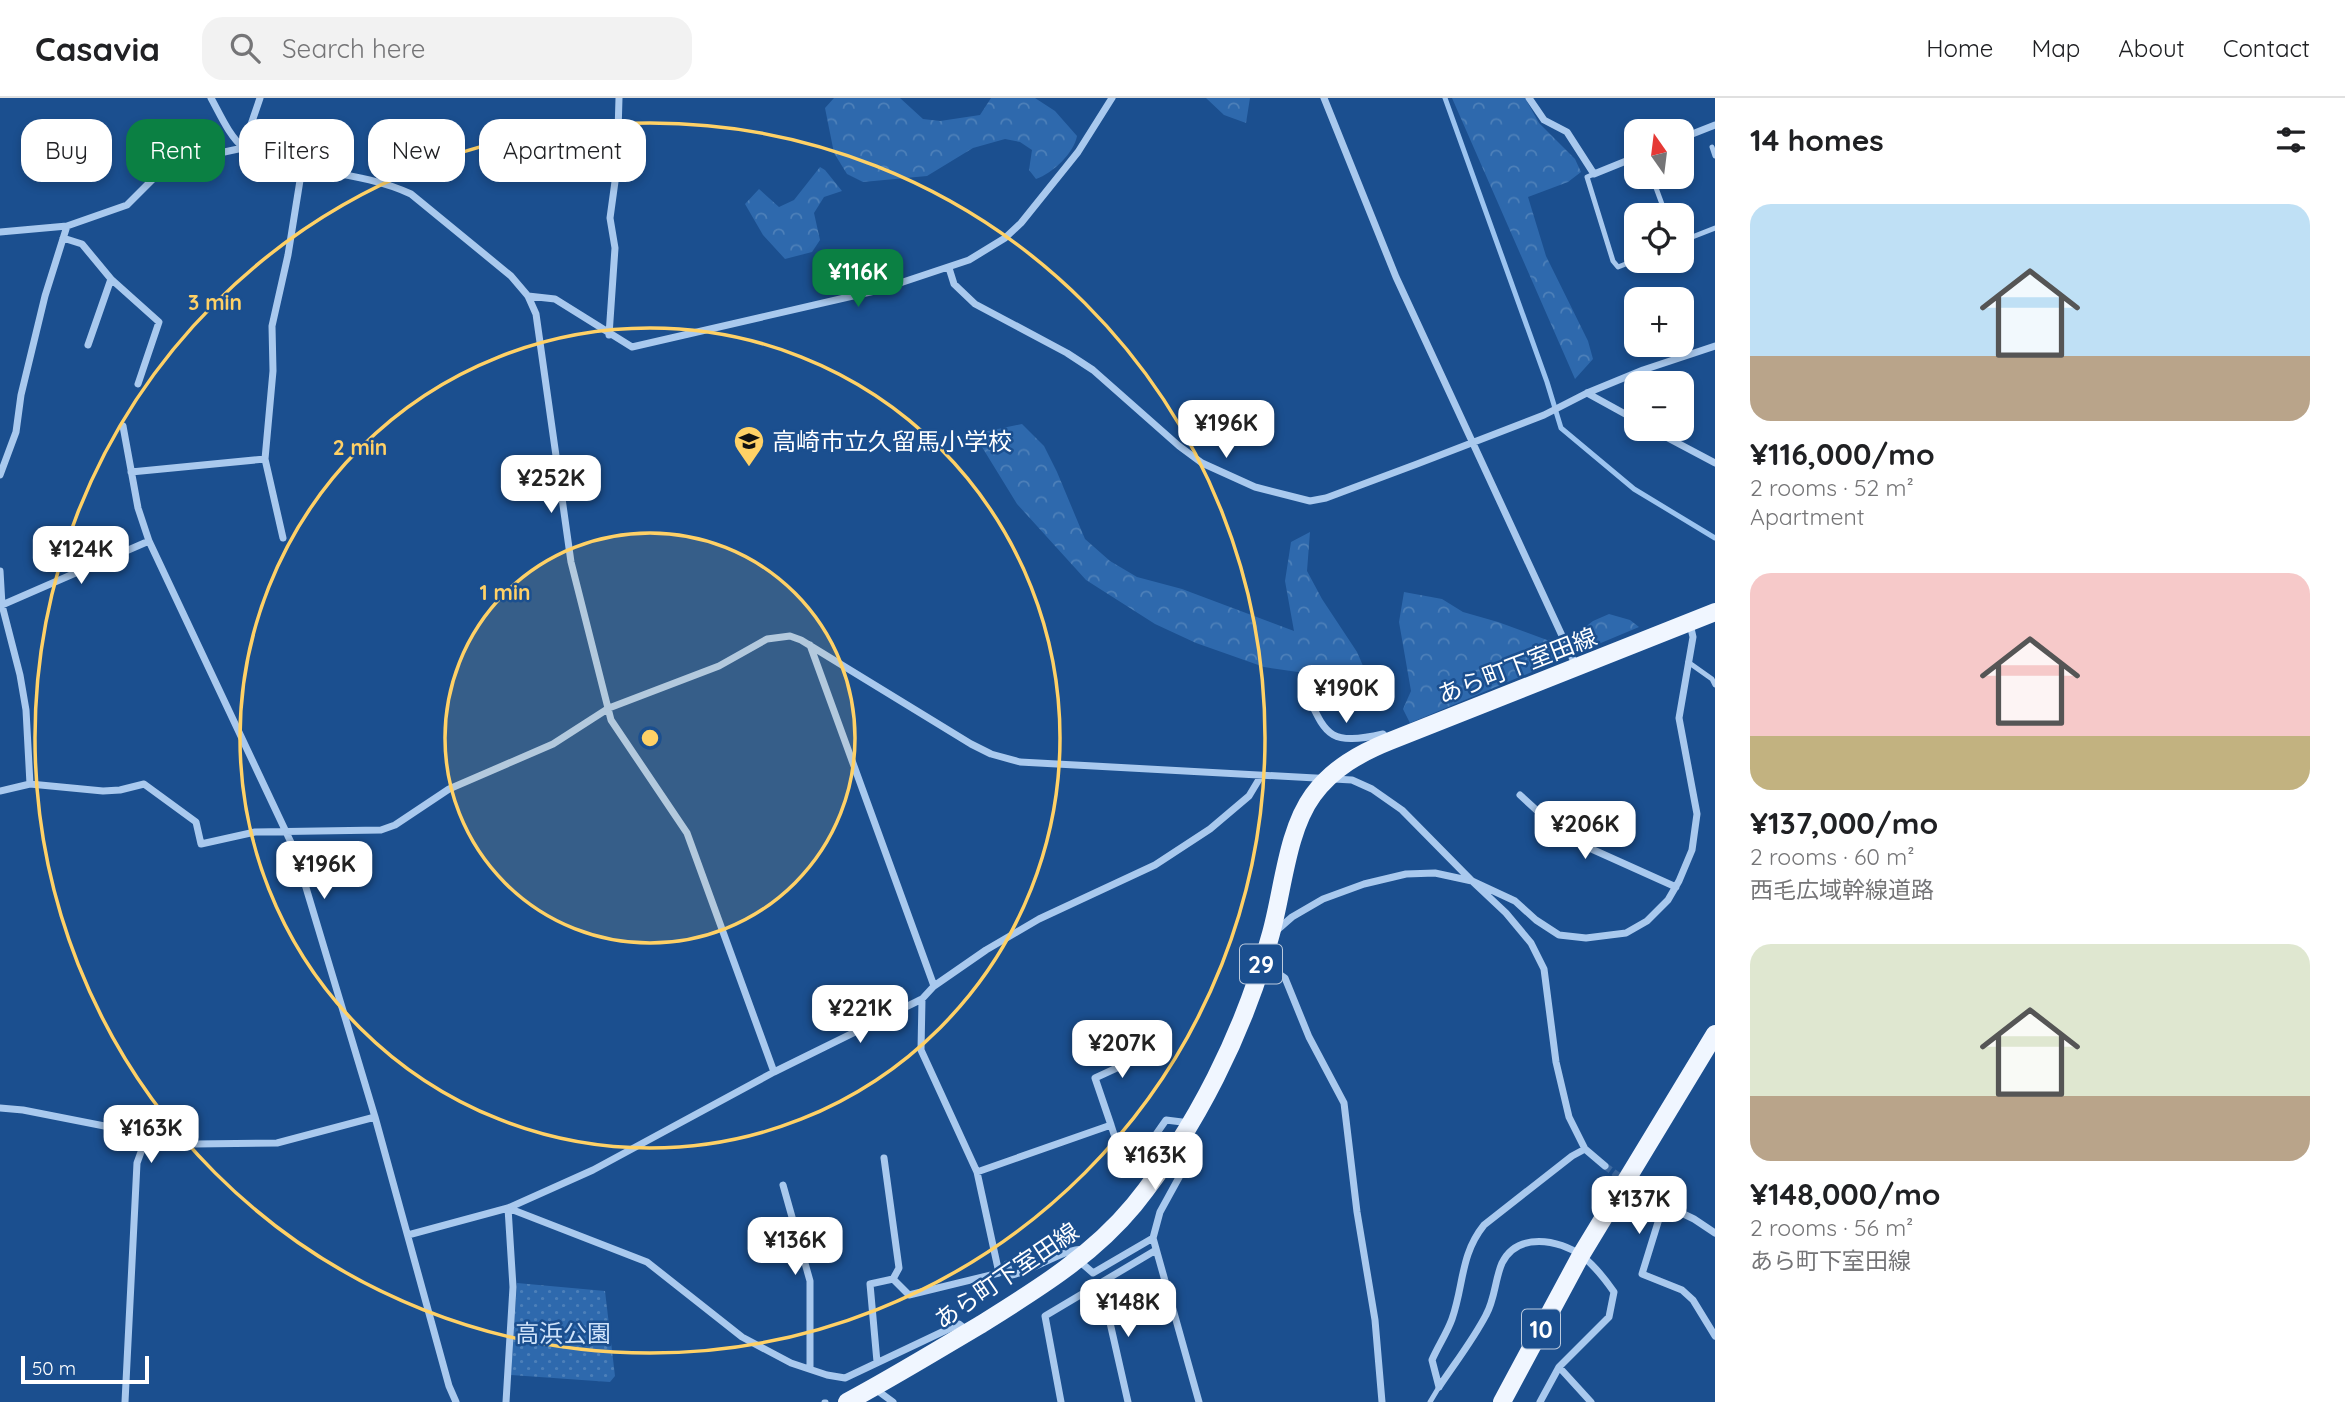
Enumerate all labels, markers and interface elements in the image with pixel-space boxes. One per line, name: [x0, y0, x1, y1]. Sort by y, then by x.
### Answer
search box: [202, 17, 692, 80]
text: Casavia: [35, 28, 160, 69]
icon: search: [226, 29, 264, 67]
text: Search here: [282, 32, 426, 65]
text: Home: [1926, 33, 1993, 63]
text: Map: [2031, 33, 2080, 63]
text: About: [2118, 33, 2185, 63]
text: Contact: [2223, 33, 2310, 63]
chip: Buy: [21, 119, 112, 182]
chip: Rent: [126, 119, 225, 182]
chip: Filters: [239, 119, 354, 182]
chip: New: [368, 119, 465, 182]
chip: Apartment: [479, 119, 646, 182]
north arrow: [1624, 119, 1694, 189]
map controls: [1624, 119, 1694, 441]
text: 14 homes: [1750, 121, 1884, 159]
icon: filters: [2272, 121, 2310, 159]
button: locate: [1624, 203, 1694, 273]
pin: ¥116K: [809, 250, 907, 309]
icon: home: [1967, 250, 2093, 376]
text: ¥116K: [828, 257, 888, 286]
button: +: [1624, 287, 1694, 357]
text: 3 min: [188, 289, 242, 315]
button: −: [1624, 371, 1694, 441]
pin: ¥196K: [1177, 400, 1275, 460]
text: ¥196K: [1194, 408, 1258, 437]
school or university icon: 高崎市立久留馬小学校: [732, 424, 766, 468]
place label: 高崎市立久留馬小学校: [772, 426, 1012, 456]
text: 2 min: [333, 434, 387, 460]
text: ¥116,000/mo: [1750, 435, 1935, 473]
pin: ¥252K: [502, 456, 600, 515]
text: ¥252K: [517, 463, 585, 492]
text: 2 rooms · 52 m²: [1750, 473, 1914, 502]
text: Apartment: [1750, 502, 1864, 531]
pin: ¥124K: [32, 526, 130, 586]
text: ¥124K: [49, 534, 113, 563]
text: 1 min: [480, 579, 530, 605]
icon: home: [1967, 618, 2093, 744]
street label: あら町下室田線: [1433, 621, 1601, 709]
pin: ¥190K: [1297, 666, 1395, 725]
text: ¥190K: [1314, 673, 1378, 702]
centre of rings: [638, 726, 662, 750]
pin: ¥206K: [1536, 802, 1634, 861]
text: ¥137,000/mo: [1750, 804, 1938, 842]
text: ¥206K: [1551, 809, 1619, 838]
pin: ¥196K: [275, 842, 373, 901]
text: 2 rooms · 60 m²: [1750, 842, 1915, 871]
text: ¥196K: [292, 849, 356, 878]
text: 西毛広域幹線道路: [1750, 875, 1934, 904]
road number: 29: [1240, 944, 1282, 984]
pin: ¥221K: [811, 986, 909, 1045]
icon: home: [1967, 989, 2093, 1115]
text: ¥221K: [828, 993, 892, 1022]
pin: ¥207K: [1073, 1020, 1171, 1080]
text: ¥207K: [1088, 1028, 1156, 1057]
pin: ¥163K: [102, 1105, 200, 1165]
text: ¥163K: [120, 1113, 182, 1142]
pin: ¥163K: [1106, 1132, 1204, 1192]
text: ¥163K: [1124, 1140, 1186, 1169]
text: ¥148,000/mo: [1750, 1175, 1941, 1213]
pin: ¥137K: [1590, 1176, 1688, 1236]
text: ¥137K: [1608, 1184, 1670, 1213]
text: 2 rooms · 56 m²: [1750, 1213, 1913, 1242]
street label: あら町下室田線: [928, 1216, 1084, 1334]
pin: ¥136K: [746, 1218, 844, 1277]
text: ¥136K: [764, 1225, 826, 1254]
text: あら町下室田線: [1750, 1246, 1911, 1275]
pin: ¥148K: [1079, 1280, 1177, 1339]
text: ¥148K: [1096, 1287, 1160, 1316]
road number: 10: [1522, 1310, 1560, 1348]
park label: 高浜公園: [515, 1318, 611, 1348]
scale bar: [21, 1353, 149, 1385]
text: 50 m: [32, 1356, 76, 1380]

